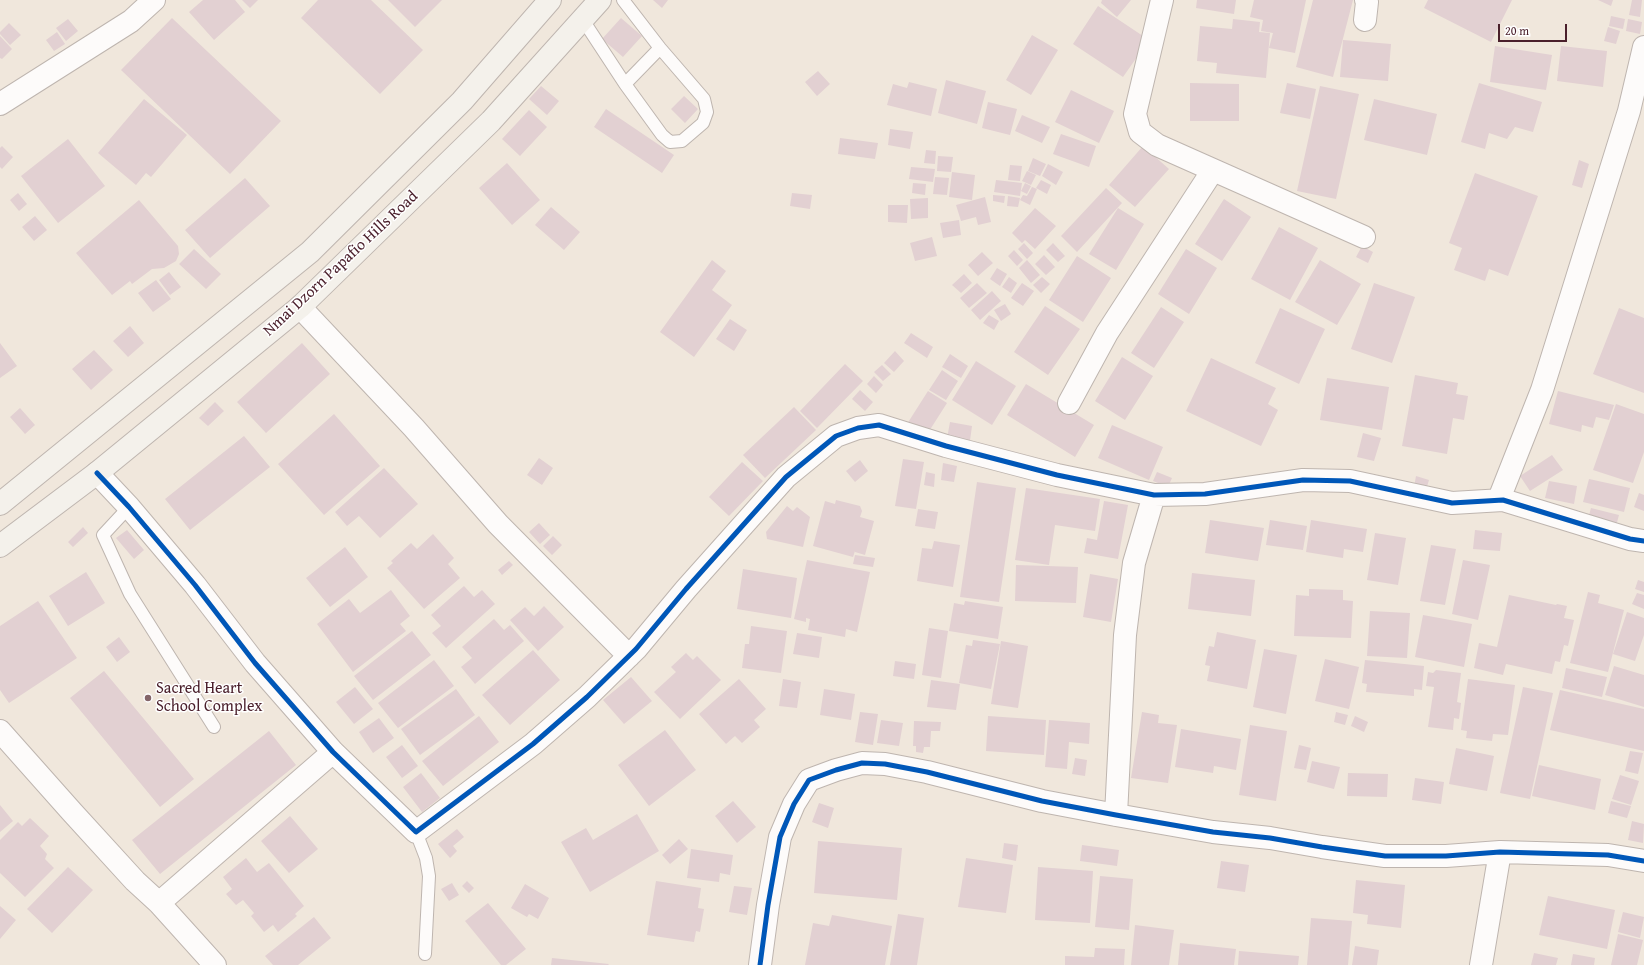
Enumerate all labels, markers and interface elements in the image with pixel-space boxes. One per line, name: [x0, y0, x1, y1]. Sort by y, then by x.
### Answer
scale bar: [1500, 16, 1569, 42]
text: 20 m: [1505, 22, 1529, 39]
street label: Nmai Dzorn Papafio Hills Road: [260, 187, 422, 341]
place label: Sacred Heart School Complex: [156, 679, 262, 717]
marker: Sacred Heart School Complex: [143, 693, 153, 703]

